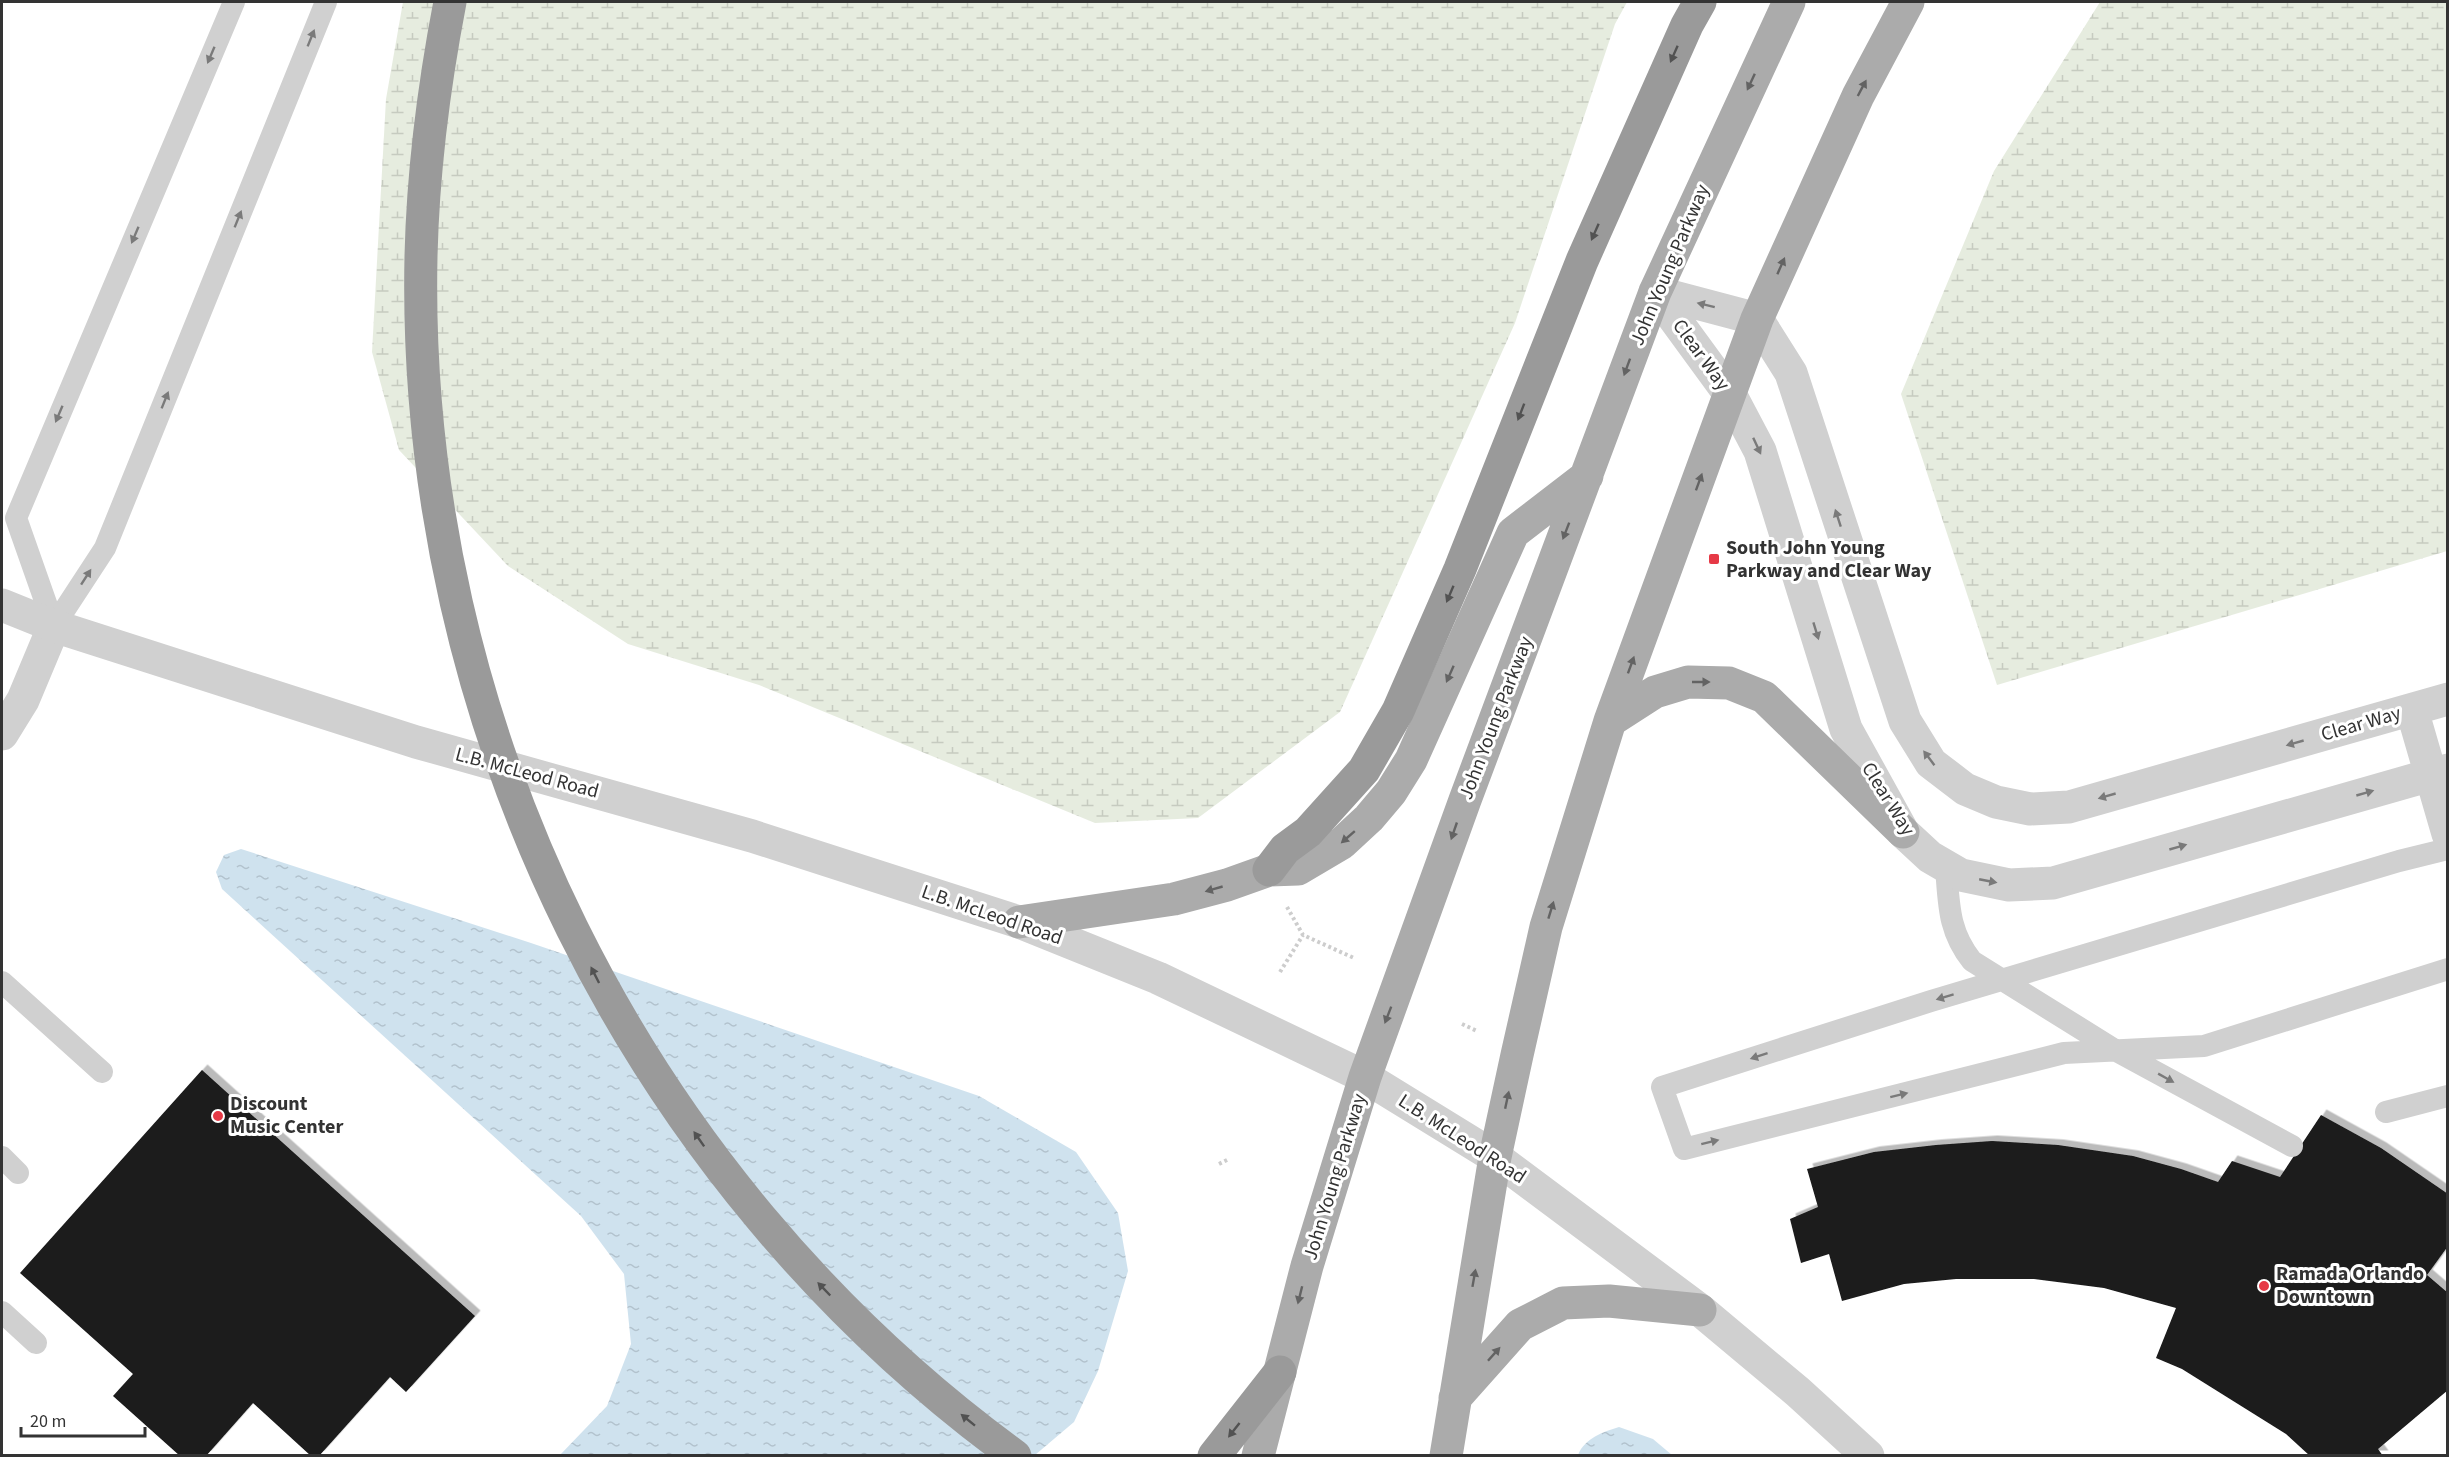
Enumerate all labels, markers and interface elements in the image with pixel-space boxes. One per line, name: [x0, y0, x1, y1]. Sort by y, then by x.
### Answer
one-way arrow: [307, 29, 316, 47]
one-way arrow: [1669, 45, 1679, 63]
one-way arrow: [206, 46, 215, 64]
one-way arrow: [1747, 74, 1756, 91]
one-way arrow: [1857, 80, 1867, 97]
street label: John Young Parkway: [1623, 179, 1717, 350]
one-way arrow: [234, 210, 243, 228]
one-way arrow: [1590, 223, 1599, 240]
one-way arrow: [130, 226, 140, 244]
one-way arrow: [1777, 257, 1787, 275]
one-way arrow: [1697, 300, 1716, 310]
street label: Clear Way: [1666, 314, 1737, 397]
one-way arrow: [1622, 358, 1632, 376]
one-way arrow: [160, 390, 170, 408]
one-way arrow: [1516, 404, 1526, 422]
one-way arrow: [54, 406, 64, 424]
one-way arrow: [1752, 437, 1761, 454]
one-way arrow: [1694, 473, 1704, 491]
one-way arrow: [1832, 509, 1842, 527]
one-way arrow: [1561, 522, 1570, 540]
place label: South John Young Parkway and Clear Way: [1726, 534, 1932, 585]
marker: South John Young Parkway and Clear Way: [1707, 552, 1721, 566]
one-way arrow: [80, 570, 92, 586]
one-way arrow: [1445, 585, 1455, 603]
one-way arrow: [1812, 622, 1821, 640]
street label: John Young Parkway: [1452, 632, 1540, 804]
one-way arrow: [1627, 656, 1636, 674]
one-way arrow: [1445, 665, 1454, 683]
one-way arrow: [1691, 677, 1710, 687]
street label: Clear Way: [2318, 699, 2405, 749]
one-way arrow: [2286, 739, 2304, 748]
street label: L.B. McLeod Road: [452, 740, 602, 806]
one-way arrow: [1923, 750, 1935, 766]
street label: Clear Way: [1854, 757, 1922, 842]
one-way arrow: [2357, 788, 2375, 797]
one-way arrow: [2098, 792, 2116, 801]
one-way arrow: [1448, 823, 1458, 841]
one-way arrow: [1340, 830, 1355, 844]
one-way arrow: [2169, 842, 2187, 851]
one-way arrow: [1979, 877, 1998, 886]
street label: L.B. McLeod Road: [918, 878, 1066, 952]
one-way arrow: [1205, 885, 1223, 894]
one-way arrow: [1547, 901, 1556, 919]
one-way arrow: [590, 966, 600, 983]
one-way arrow: [1936, 993, 1954, 1002]
one-way arrow: [1383, 1006, 1392, 1024]
one-way arrow: [1750, 1052, 1768, 1061]
one-way arrow: [2158, 1073, 2175, 1083]
street label: L.B. McLeod Road: [1393, 1087, 1531, 1191]
one-way arrow: [1890, 1089, 1908, 1099]
place label: Discount Music Center: [230, 1090, 343, 1141]
street label: John Young Parkway: [1296, 1090, 1374, 1264]
one-way arrow: [1503, 1091, 1512, 1110]
marker: Discount Music Center: [211, 1109, 225, 1123]
one-way arrow: [693, 1132, 705, 1148]
one-way arrow: [1701, 1137, 1719, 1147]
place label: Ramada Orlando Downtown: [2276, 1260, 2424, 1311]
one-way arrow: [1470, 1268, 1479, 1287]
marker: Ramada Orlando Downtown: [2257, 1279, 2271, 1293]
one-way arrow: [818, 1282, 832, 1296]
one-way arrow: [1295, 1286, 1304, 1304]
one-way arrow: [1487, 1347, 1500, 1362]
scale bar: [21, 1400, 146, 1438]
text: 20 m: [30, 1409, 66, 1434]
one-way arrow: [960, 1413, 976, 1426]
one-way arrow: [1228, 1422, 1241, 1438]

